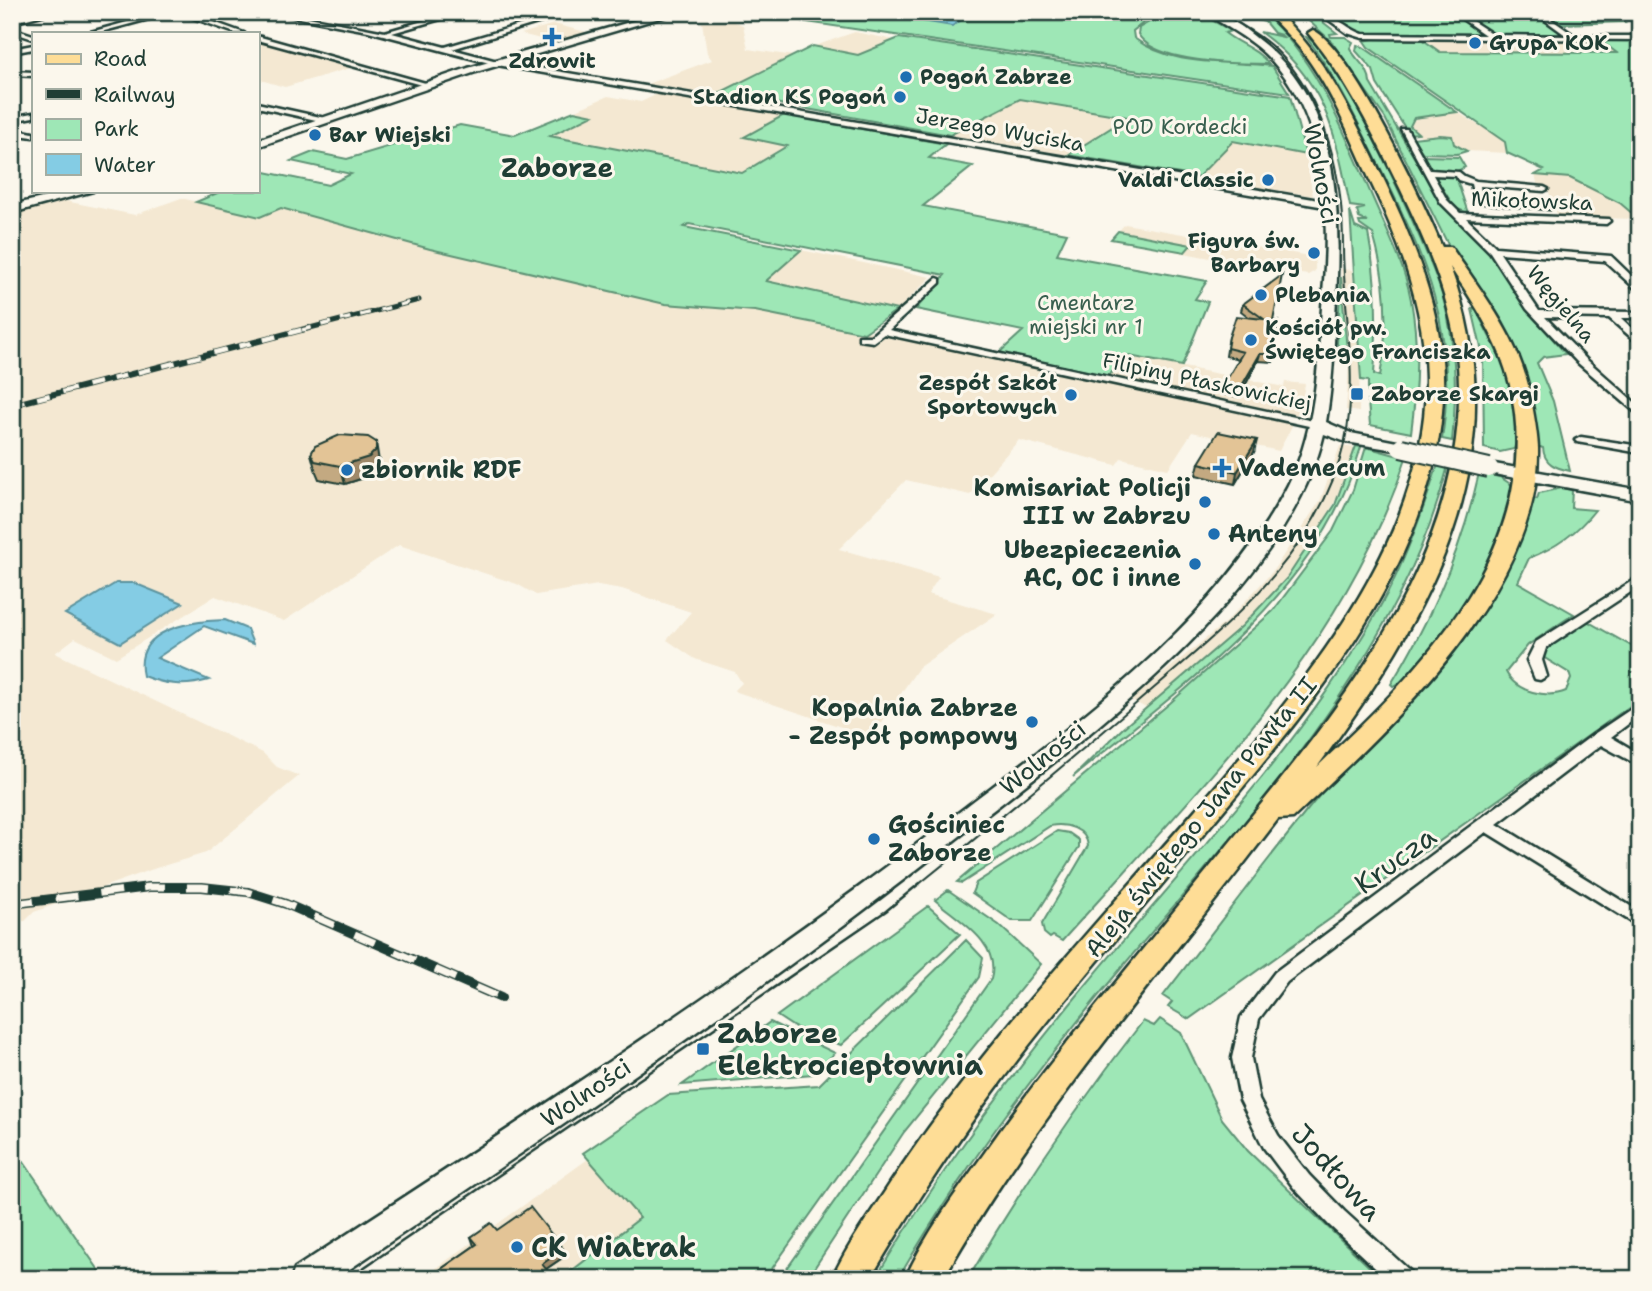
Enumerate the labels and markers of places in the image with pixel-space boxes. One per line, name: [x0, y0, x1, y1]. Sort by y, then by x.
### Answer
marker: Zdrowit: [544, 29, 560, 45]
place label: Grupa KOK: [1489, 29, 1609, 57]
marker: Grupa KOK: [1467, 35, 1483, 51]
place label: Zdrowit: [508, 47, 596, 75]
place label: Pogoń Zabrze: [920, 63, 1072, 91]
marker: Pogoń Zabrze: [898, 69, 914, 85]
place label: Stadion KS Pogoń: [693, 83, 886, 111]
marker: Stadion KS Pogoń: [892, 89, 908, 105]
place label: Bar Wiejski: [329, 121, 451, 149]
marker: Bar Wiejski: [307, 127, 323, 143]
place label: Valdi Classic: [1118, 166, 1254, 194]
marker: Valdi Classic: [1260, 172, 1276, 188]
place label: Figura św. Barbary: [1188, 227, 1300, 279]
marker: Figura św. Barbary: [1306, 245, 1322, 261]
place label: Plebania: [1275, 281, 1371, 309]
marker: Plebania: [1253, 287, 1269, 303]
place label: Kościół pw. Świętego Franciszka: [1265, 314, 1491, 366]
marker: Kościół pw. Świętego Franciszka: [1243, 332, 1259, 348]
place label: Zespół Szkół Sportowych: [919, 369, 1058, 421]
place label: Zaborze Skargi: [1371, 380, 1539, 408]
marker: Zaborze Skargi: [1349, 386, 1365, 402]
marker: Zespół Szkół Sportowych: [1063, 387, 1079, 403]
place label: Vademecum: [1238, 452, 1386, 484]
place label: zbiornik RDF: [361, 454, 522, 486]
marker: Vademecum: [1212, 458, 1232, 478]
marker: zbiornik RDF: [339, 462, 355, 478]
place label: Komisariat Policji III w Zabrzu: [973, 472, 1191, 532]
marker: Komisariat Policji III w Zabrzu: [1197, 494, 1213, 510]
place label: Anteny: [1228, 518, 1318, 550]
marker: Anteny: [1206, 526, 1222, 542]
place label: Ubezpieczenia AC, OC i inne: [1004, 534, 1182, 594]
marker: Ubezpieczenia AC, OC i inne: [1187, 556, 1203, 572]
place label: Kopalnia Zabrze - Zespół pompowy: [788, 692, 1018, 752]
marker: Kopalnia Zabrze - Zespół pompowy: [1024, 714, 1040, 730]
place label: Gościniec Zaborze: [888, 809, 1005, 869]
marker: Gościniec Zaborze: [866, 831, 882, 847]
place label: Zaborze Elektrociepłownia: [717, 1014, 983, 1084]
marker: Zaborze Elektrociepłownia: [695, 1041, 711, 1057]
place label: CK Wiatrak: [531, 1228, 696, 1266]
marker: CK Wiatrak: [509, 1239, 525, 1255]

